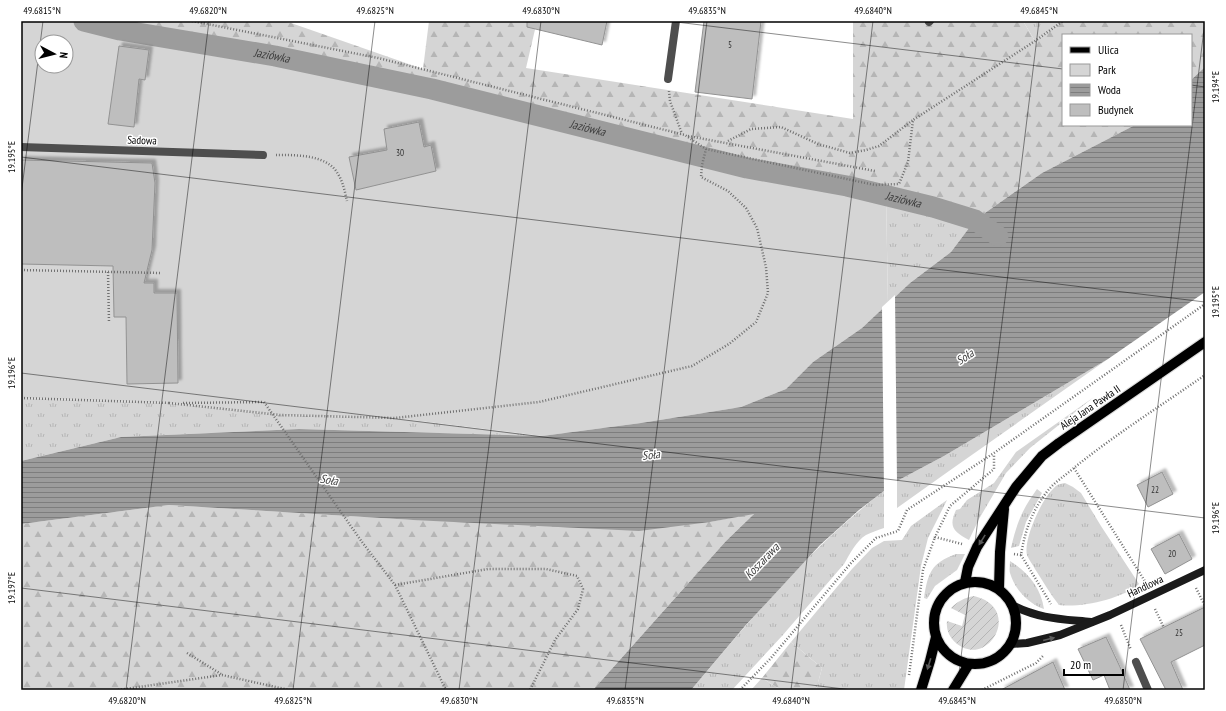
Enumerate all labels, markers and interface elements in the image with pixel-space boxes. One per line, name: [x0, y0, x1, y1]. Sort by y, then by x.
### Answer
text: 49.6815°N: [23, 4, 61, 17]
text: 49.6820°N: [189, 4, 227, 17]
text: 49.6825°N: [356, 4, 394, 17]
text: 49.6830°N: [522, 4, 560, 17]
text: 49.6835°N: [688, 4, 726, 17]
text: 49.6840°N: [854, 4, 892, 17]
text: 49.6845°N: [1020, 4, 1058, 17]
north arrow: [34, 34, 74, 74]
legend: [1062, 34, 1192, 126]
house number: 5: [728, 39, 732, 50]
text: Ulica: [1098, 42, 1119, 57]
water label: Jaziówka: [252, 44, 292, 66]
text: N: [57, 51, 71, 59]
text: Park: [1098, 62, 1116, 77]
text: 19.194°E: [1209, 71, 1222, 103]
text: Woda: [1098, 82, 1121, 97]
text: Budynek: [1098, 102, 1134, 117]
water label: Jaziówka: [567, 116, 608, 139]
street label: Sadowa: [127, 132, 157, 148]
text: 19.195°E: [5, 141, 18, 173]
house number: 30: [396, 147, 404, 158]
water label: Jaziówka: [883, 187, 924, 211]
text: 19.195°E: [1209, 286, 1222, 318]
water label: Soła: [953, 345, 977, 368]
text: 19.196°E: [5, 357, 18, 389]
street label: Aleja Jana Pawła II: [1057, 382, 1123, 432]
water label: Soła: [641, 446, 662, 463]
water label: Soła: [319, 471, 340, 489]
house number: 22: [1151, 484, 1159, 495]
text: 19.196°E: [1209, 502, 1222, 534]
one-way arrow: [978, 535, 986, 545]
water label: Koszarawa: [741, 539, 783, 582]
house number: 20: [1168, 548, 1176, 559]
text: 19.197°E: [5, 572, 18, 604]
street label: Handlowa: [1125, 572, 1165, 600]
house number: 25: [1175, 627, 1183, 638]
one-way arrow: [1043, 635, 1055, 641]
scale bar: [1064, 651, 1123, 677]
text: 20 m: [1070, 657, 1091, 672]
one-way arrow: [926, 658, 932, 670]
text: 49.6820°N: [108, 694, 146, 707]
text: 49.6825°N: [274, 694, 312, 707]
text: 49.6830°N: [440, 694, 478, 707]
text: 49.6835°N: [606, 694, 644, 707]
text: 49.6840°N: [772, 694, 810, 707]
text: 49.6845°N: [938, 694, 976, 707]
text: 49.6850°N: [1104, 694, 1142, 707]

